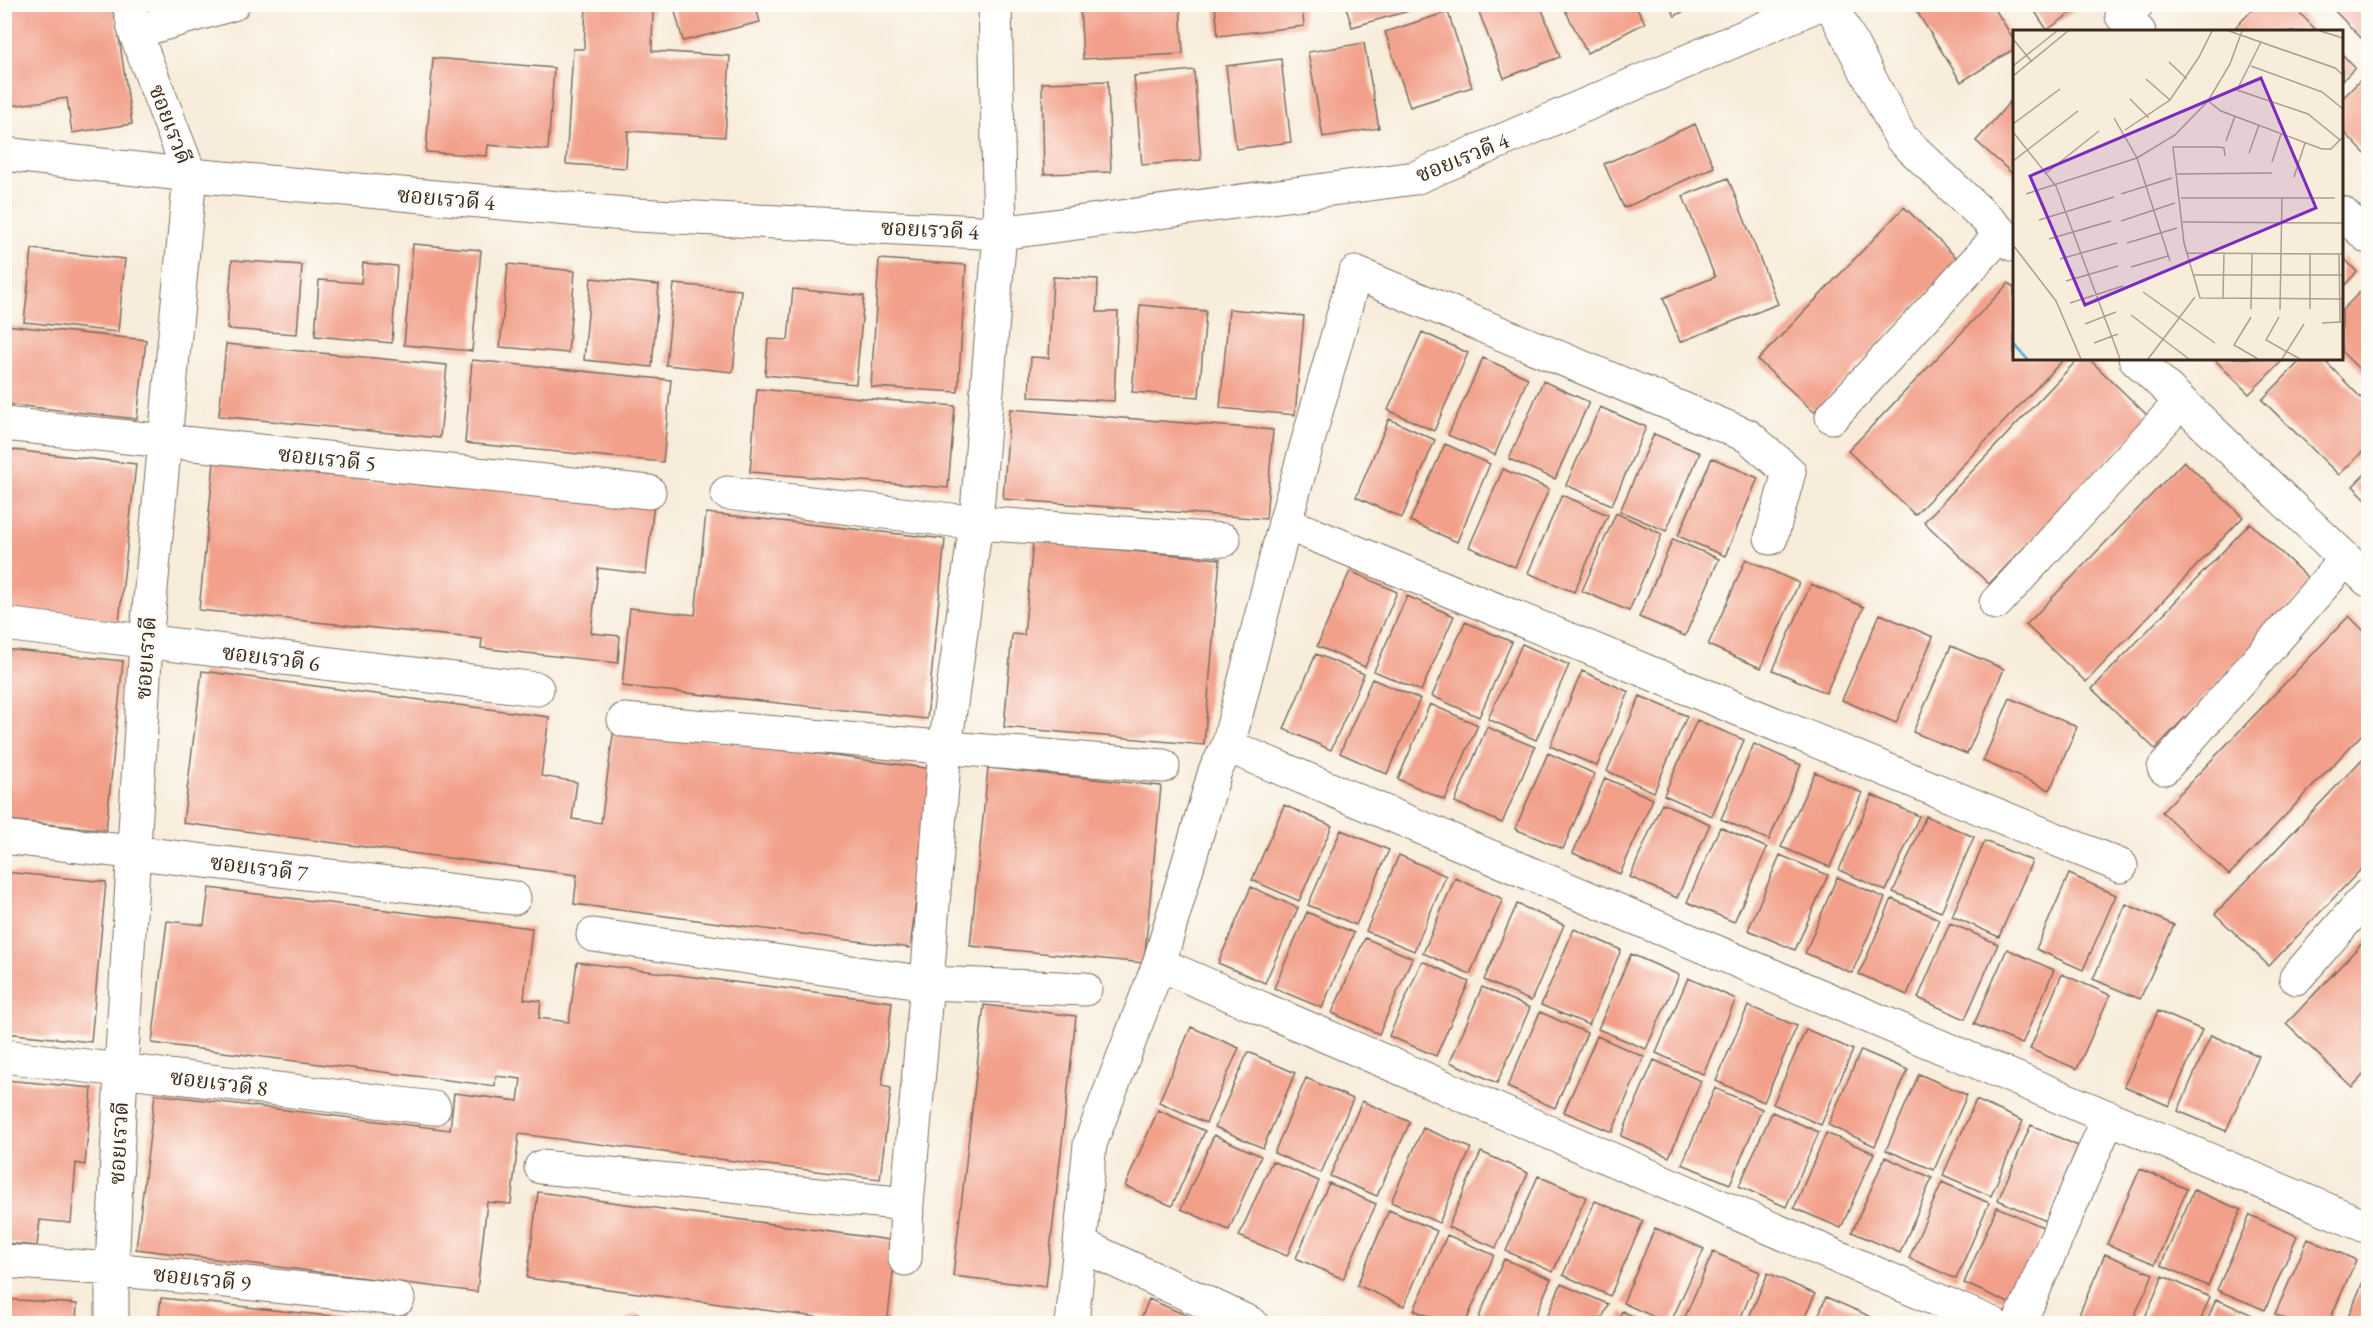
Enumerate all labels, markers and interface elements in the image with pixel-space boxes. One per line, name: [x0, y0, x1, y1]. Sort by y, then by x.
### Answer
inset map: [2013, 30, 2343, 360]
street label: ซอยเรวดี: [142, 80, 199, 168]
street label: ซอยเรวดี 4: [1411, 125, 1514, 189]
street label: ซอยเรวดี 4: [396, 180, 497, 217]
street label: ซอยเรวดี 4: [880, 212, 980, 247]
street label: ซอยเรวดี 5: [277, 439, 377, 478]
street label: ซอยเรวดี: [128, 616, 163, 701]
street label: ซอยเรวดี 6: [220, 637, 322, 678]
street label: ซอยเรวดี 7: [208, 847, 310, 888]
street label: ซอยเรวดี 8: [168, 1062, 269, 1103]
street label: ซอยเรวดี: [102, 1101, 135, 1185]
street label: ซอยเรวดี 9: [152, 1259, 253, 1298]

